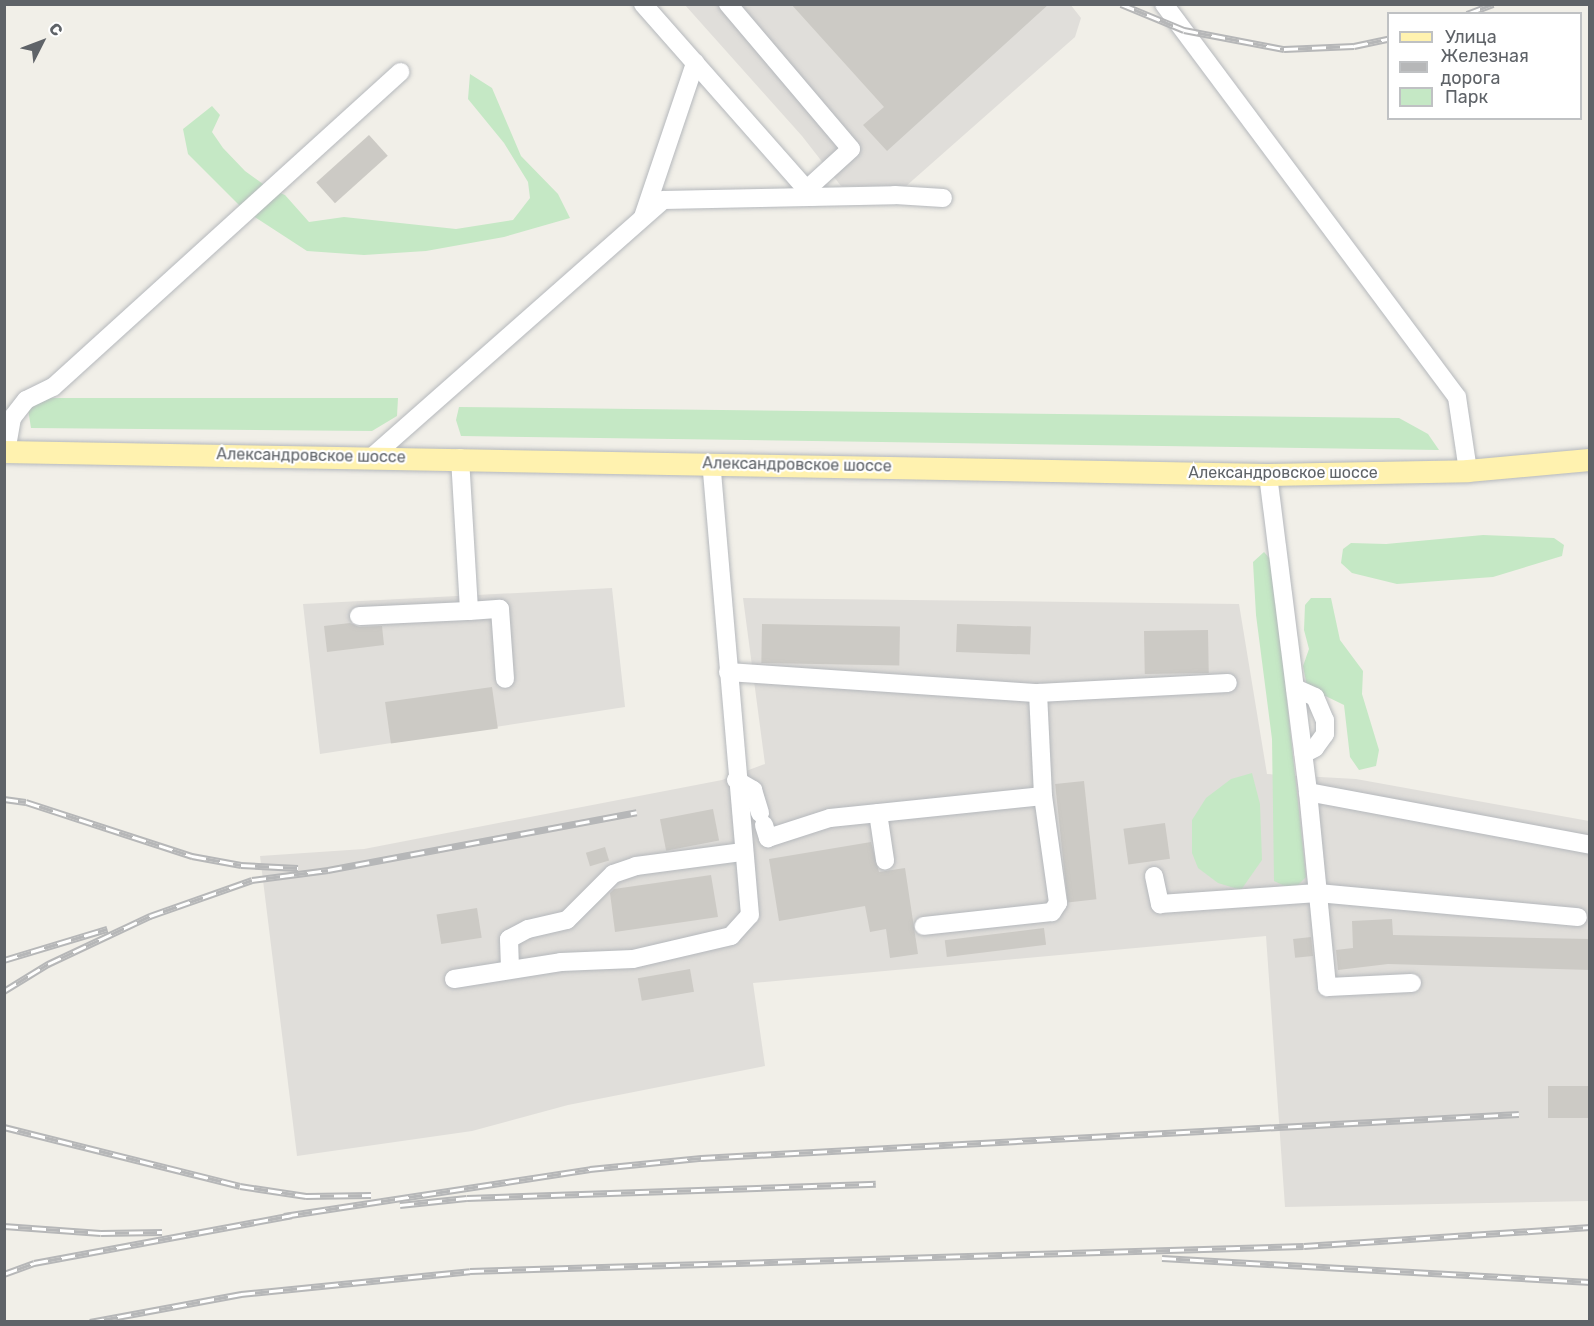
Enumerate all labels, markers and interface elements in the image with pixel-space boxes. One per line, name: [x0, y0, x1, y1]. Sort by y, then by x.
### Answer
north arrow: [12, 12, 72, 72]
legend: [1387, 12, 1582, 120]
text: С: [45, 19, 67, 40]
text: Улица: [1445, 26, 1497, 48]
text: Железная дорога: [1440, 45, 1529, 89]
text: Парк: [1445, 86, 1488, 108]
street label: Александровское шоссе: [216, 445, 406, 467]
street label: Александровское шоссе: [702, 454, 892, 476]
street label: Александровское шоссе: [1188, 463, 1378, 483]

